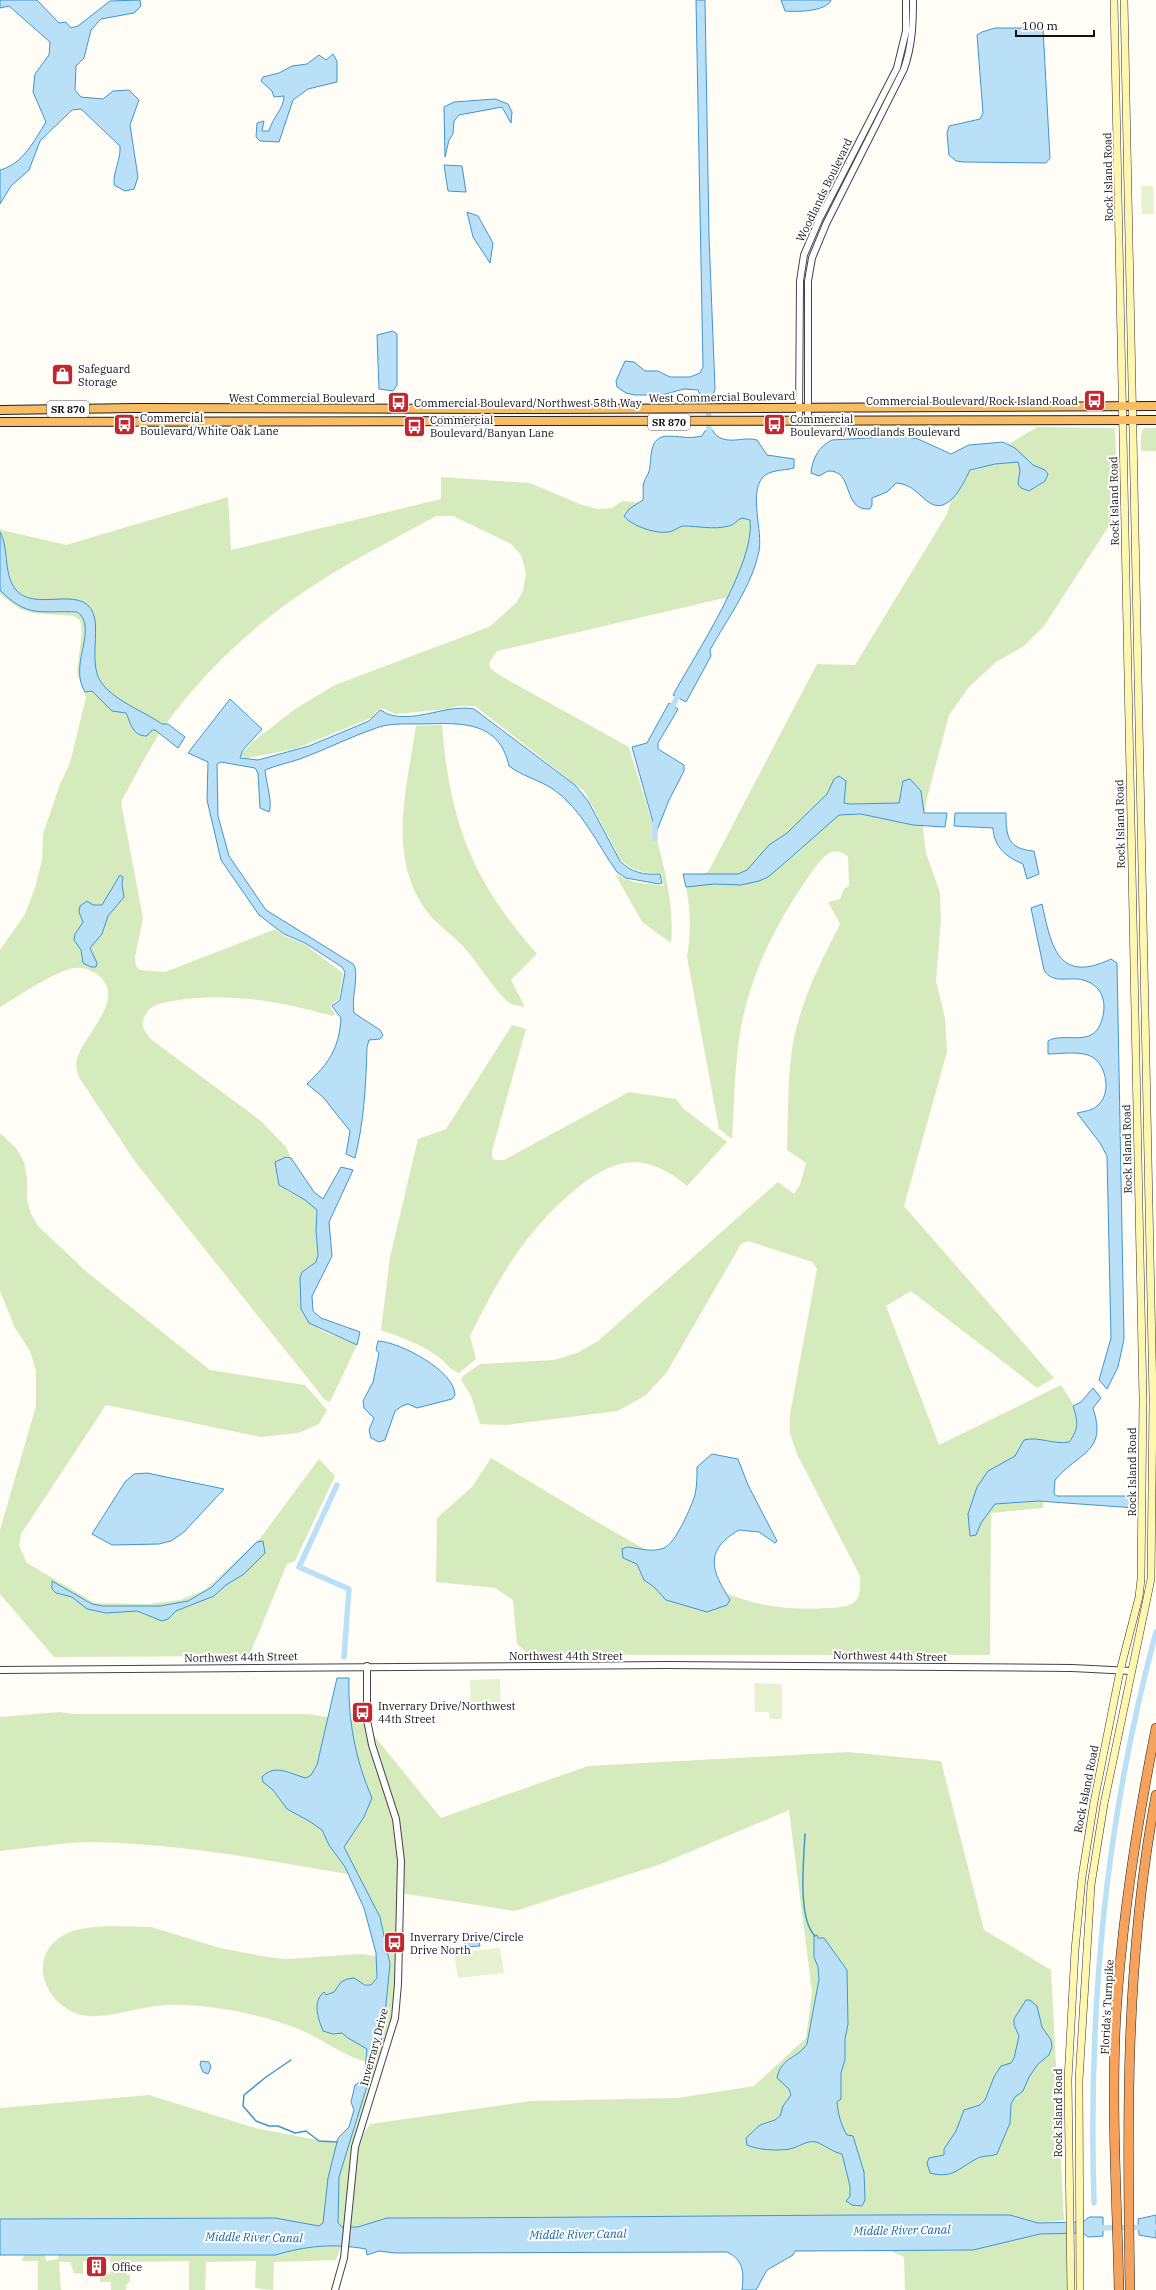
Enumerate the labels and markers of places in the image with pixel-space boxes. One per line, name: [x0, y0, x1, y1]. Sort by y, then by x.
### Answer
shop icon: Safeguard Storage: [50, 362, 76, 388]
place label: Safeguard Storage: [78, 362, 131, 389]
bus stop icon: Commercial Boulevard/Rock Island Road: [1081, 388, 1107, 414]
bus stop icon: Commercial Boulevard/Northwest 58th Way: [385, 390, 411, 416]
place label: Commercial Boulevard/Rock Island Road: [866, 394, 1078, 408]
place label: Commercial Boulevard/Northwest 58th Way: [414, 396, 642, 410]
bus stop icon: Commercial Boulevard/White Oak Lane: [111, 411, 137, 437]
place label: Commercial Boulevard/White Oak Lane: [140, 411, 279, 438]
bus stop icon: Commercial Boulevard/Woodlands Boulevard: [762, 412, 788, 438]
place label: Commercial Boulevard/Woodlands Boulevard: [790, 412, 961, 439]
bus stop icon: Commercial Boulevard/Banyan Lane: [401, 413, 427, 439]
place label: Commercial Boulevard/Banyan Lane: [430, 413, 554, 440]
bus stop icon: Inverrary Drive/Northwest 44th Street: [349, 1699, 375, 1725]
place label: Inverrary Drive/Northwest 44th Street: [378, 1699, 516, 1726]
bus stop icon: Inverrary Drive/Circle Drive North: [381, 1930, 407, 1956]
place label: Inverrary Drive/Circle Drive North: [410, 1930, 524, 1957]
building icon: Office: [84, 2254, 110, 2280]
place label: Office: [112, 2260, 142, 2274]

